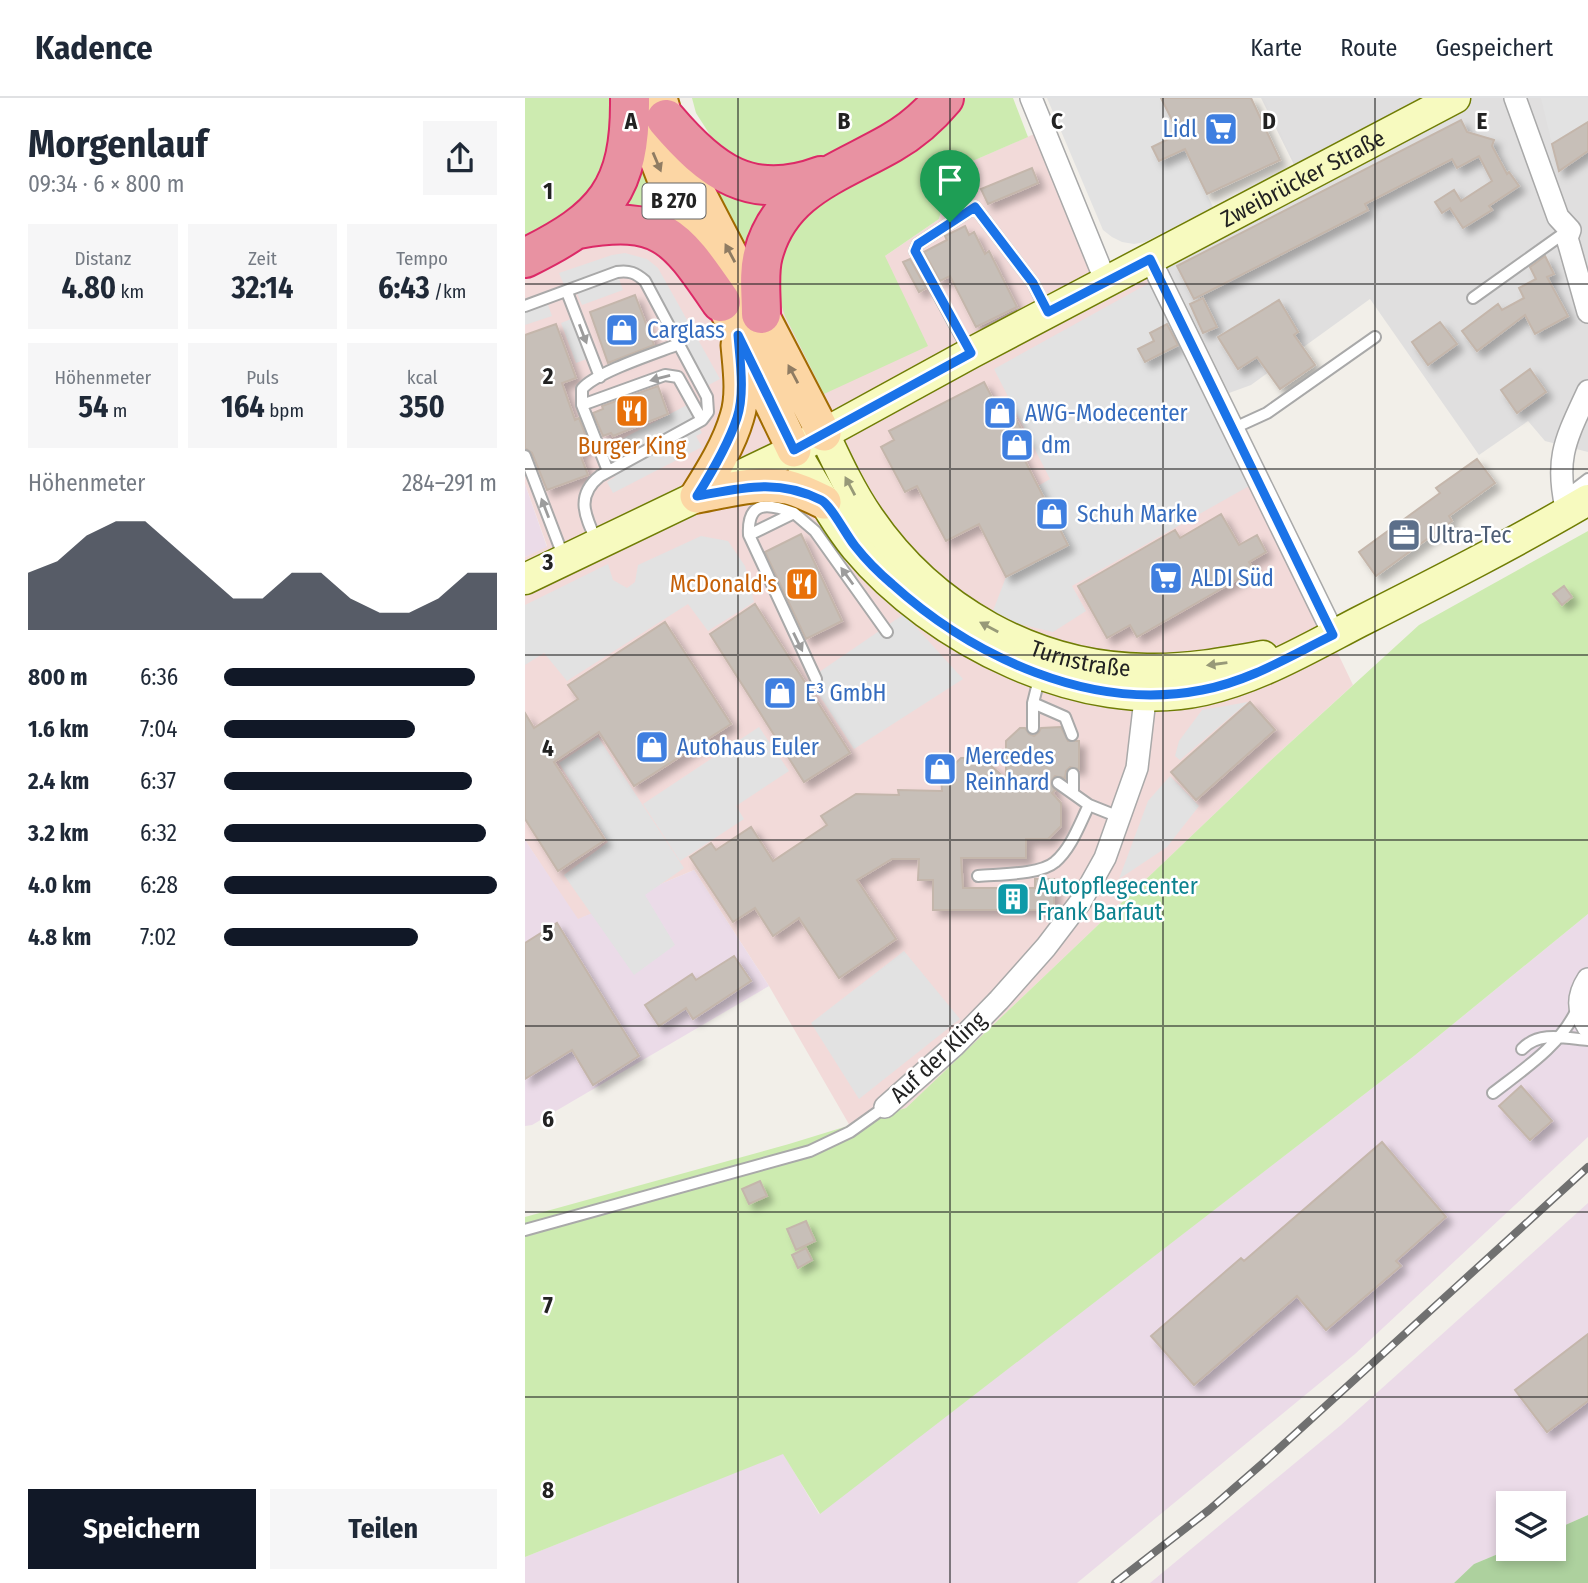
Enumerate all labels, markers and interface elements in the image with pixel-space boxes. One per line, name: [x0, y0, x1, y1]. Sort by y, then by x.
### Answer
text: Kadence: [35, 28, 153, 68]
text: Karte: [1250, 34, 1302, 62]
text: Route: [1340, 34, 1397, 62]
text: Gespeichert: [1435, 34, 1553, 62]
text: A: [624, 107, 638, 135]
text: B: [838, 107, 851, 135]
text: C: [1051, 107, 1063, 135]
text: D: [1262, 107, 1276, 135]
text: E: [1477, 107, 1488, 135]
supermarket icon: Lidl: [1202, 110, 1240, 148]
place label: Lidl: [1163, 115, 1197, 143]
text: Morgenlauf: [28, 121, 208, 167]
button: share: [423, 121, 497, 195]
street label: Zweibrücker Straße: [1216, 124, 1389, 233]
pin: [920, 150, 980, 222]
one-way arrow: [652, 152, 663, 173]
icon: arrive: [931, 161, 969, 199]
text: 09:34 · 6 × 800 m: [28, 170, 184, 198]
text: 1: [543, 177, 553, 205]
road number: B 270: [643, 184, 705, 218]
one-way arrow: [724, 243, 736, 263]
text: Distanz: [74, 247, 131, 270]
text: Zeit: [248, 247, 277, 270]
text: Tempo: [396, 247, 448, 270]
text: 4.80: [62, 270, 116, 306]
text: 32:14: [232, 270, 293, 306]
text: 6:43: [378, 270, 430, 306]
text: km: [116, 280, 144, 303]
text: /km: [430, 280, 466, 303]
shop icon: Carglass: [603, 311, 641, 349]
place label: Carglass: [647, 316, 725, 344]
one-way arrow: [578, 324, 589, 345]
text: 2: [542, 362, 554, 390]
one-way arrow: [787, 364, 798, 384]
text: Höhenmeter: [54, 366, 151, 389]
text: Puls: [246, 366, 279, 389]
text: kcal: [407, 366, 438, 389]
one-way arrow: [649, 373, 670, 383]
text: 54: [78, 389, 108, 425]
text: 164: [221, 389, 265, 425]
text: 350: [400, 389, 445, 425]
restaurant icon: Burger King: [613, 392, 651, 430]
shop icon: AWG-Modecenter: [981, 394, 1019, 432]
text: m: [108, 399, 127, 422]
text: bpm: [265, 399, 304, 422]
place label: AWG-Modecenter: [1025, 399, 1188, 427]
shop icon: dm: [998, 426, 1036, 464]
place label: dm: [1041, 431, 1071, 459]
place label: Burger King: [578, 432, 686, 460]
text: Höhenmeter: [28, 469, 145, 497]
text: 284–291 m: [402, 469, 497, 497]
one-way arrow: [844, 476, 856, 496]
shop icon: Schuh Marke: [1033, 495, 1071, 533]
one-way arrow: [539, 498, 550, 519]
place label: Schuh Marke: [1077, 500, 1197, 528]
office icon: Ultra-Tec: [1385, 516, 1423, 554]
place label: Ultra-Tec: [1428, 521, 1512, 549]
text: 3: [542, 548, 554, 576]
supermarket icon: ALDI Süd: [1147, 559, 1185, 597]
place label: ALDI Süd: [1191, 564, 1274, 592]
restaurant icon: McDonald's: [783, 565, 821, 603]
one-way arrow: [840, 567, 854, 586]
place label: McDonald's: [670, 570, 777, 598]
one-way arrow: [978, 622, 998, 634]
one-way arrow: [793, 632, 804, 652]
street label: Turnstraße: [1027, 634, 1132, 682]
one-way arrow: [1206, 658, 1228, 669]
text: 800 m: [28, 663, 88, 691]
text: 6:36: [140, 663, 178, 691]
shop icon: E³ GmbH: [761, 674, 799, 712]
place label: E³ GmbH: [805, 679, 887, 707]
text: 1.6 km: [28, 715, 89, 743]
text: 7:04: [140, 715, 177, 743]
shop icon: Autohaus Euler: [633, 728, 671, 766]
place label: Autohaus Euler: [677, 733, 819, 761]
text: 4: [542, 734, 554, 762]
place label: Mercedes Reinhard: [965, 742, 1055, 796]
shop icon: Mercedes Reinhard: [921, 750, 959, 788]
text: 2.4 km: [28, 767, 89, 795]
text: 6:37: [140, 767, 176, 795]
text: 3.2 km: [28, 819, 89, 847]
text: 6:32: [140, 819, 177, 847]
text: 4.0 km: [28, 871, 91, 899]
text: 6:28: [140, 871, 178, 899]
place label: Autopflegecenter Frank Barfaut: [1037, 872, 1198, 926]
building icon: Autopflegecenter Frank Barfaut: [994, 880, 1032, 918]
text: 5: [542, 919, 554, 947]
text: 4.8 km: [28, 923, 91, 951]
text: 7:02: [140, 923, 176, 951]
street label: Auf der Kling: [884, 1005, 992, 1108]
text: 6: [542, 1105, 554, 1133]
text: 7: [543, 1291, 553, 1319]
text: 8: [542, 1476, 554, 1504]
button: Speichern: [28, 1489, 256, 1569]
button: Teilen: [270, 1489, 497, 1569]
map controls: [1496, 1491, 1566, 1561]
button: layers: [1496, 1491, 1566, 1561]

